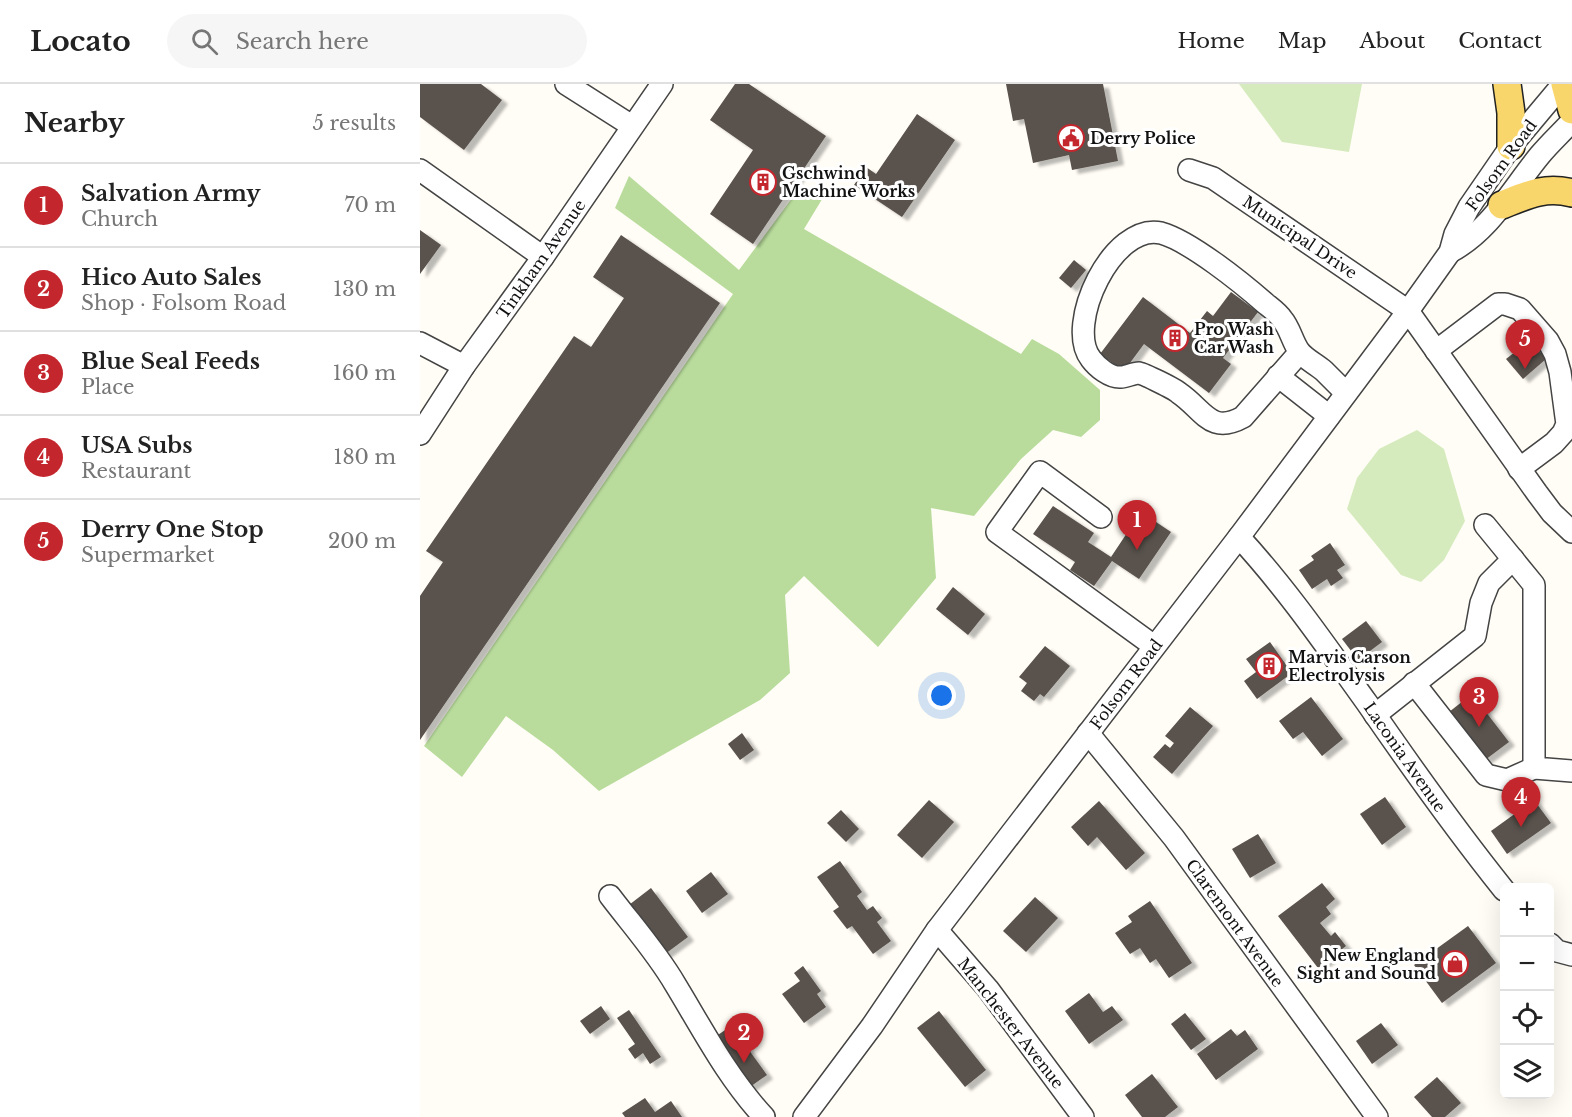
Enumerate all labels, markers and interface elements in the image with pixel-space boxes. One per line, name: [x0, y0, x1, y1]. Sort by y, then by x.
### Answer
search box: [167, 14, 587, 68]
text: Locato: [30, 24, 131, 59]
icon: search: [188, 25, 221, 58]
text: Search here: [236, 28, 369, 55]
text: Home: [1178, 28, 1245, 54]
text: Map: [1278, 28, 1326, 54]
text: About: [1359, 28, 1425, 54]
text: Contact: [1458, 28, 1542, 54]
text: Nearby: [24, 107, 125, 139]
text: 5 results: [313, 111, 396, 135]
street label: Folsom Road: [1461, 115, 1541, 214]
public building icon: Derry Police: [1056, 123, 1086, 153]
place label: Derry Police: [1090, 128, 1196, 148]
place label: Gschwind Machine Works: [782, 163, 915, 201]
building icon: Gschwind Machine Works: [748, 167, 778, 197]
text: Salvation Army: [81, 180, 260, 207]
street label: Municipal Drive: [1239, 191, 1361, 283]
text: 1: [39, 193, 48, 217]
text: 70 m: [344, 193, 396, 217]
street label: Tinkham Avenue: [492, 196, 590, 322]
text: Church: [81, 207, 158, 231]
text: Hico Auto Sales: [81, 264, 261, 291]
text: 2: [37, 277, 50, 301]
text: 130 m: [333, 277, 396, 301]
text: Shop · Folsom Road: [81, 291, 286, 315]
place label: Pro Wash Car Wash: [1194, 319, 1275, 357]
pin: 5: [1506, 320, 1544, 369]
building icon: Pro Wash Car Wash: [1160, 323, 1190, 353]
text: Blue Seal Feeds: [81, 348, 260, 375]
text: 3: [37, 361, 50, 385]
text: 160 m: [333, 361, 396, 385]
text: Place: [81, 375, 135, 399]
text: USA Subs: [81, 432, 192, 459]
text: 4: [37, 445, 50, 469]
text: 180 m: [333, 445, 396, 469]
text: Restaurant: [81, 459, 191, 483]
pin: 1: [1118, 500, 1156, 550]
text: Derry One Stop: [81, 516, 264, 543]
text: 5: [38, 529, 49, 553]
text: 200 m: [328, 529, 396, 553]
text: Supermarket: [81, 543, 215, 567]
street label: Folsom Road: [1086, 635, 1167, 733]
place label: Marvis Carson Electrolysis: [1288, 647, 1411, 685]
building icon: Marvis Carson Electrolysis: [1254, 651, 1284, 681]
pin: 3: [1460, 678, 1498, 727]
your location: [927, 681, 956, 710]
street label: Laconia Avenue: [1360, 698, 1450, 816]
pin: 4: [1502, 778, 1540, 827]
street label: Claremont Avenue: [1182, 855, 1288, 991]
map controls: [1500, 883, 1554, 1099]
button: +: [1500, 883, 1554, 937]
button: −: [1500, 937, 1554, 991]
place label: New England Sight and Sound: [1297, 945, 1436, 983]
shop icon: New England Sight and Sound: [1440, 949, 1470, 979]
street label: Manchester Avenue: [954, 954, 1068, 1092]
button: locate: [1500, 991, 1554, 1045]
pin: 2: [724, 1014, 764, 1063]
button: layers: [1500, 1045, 1554, 1099]

